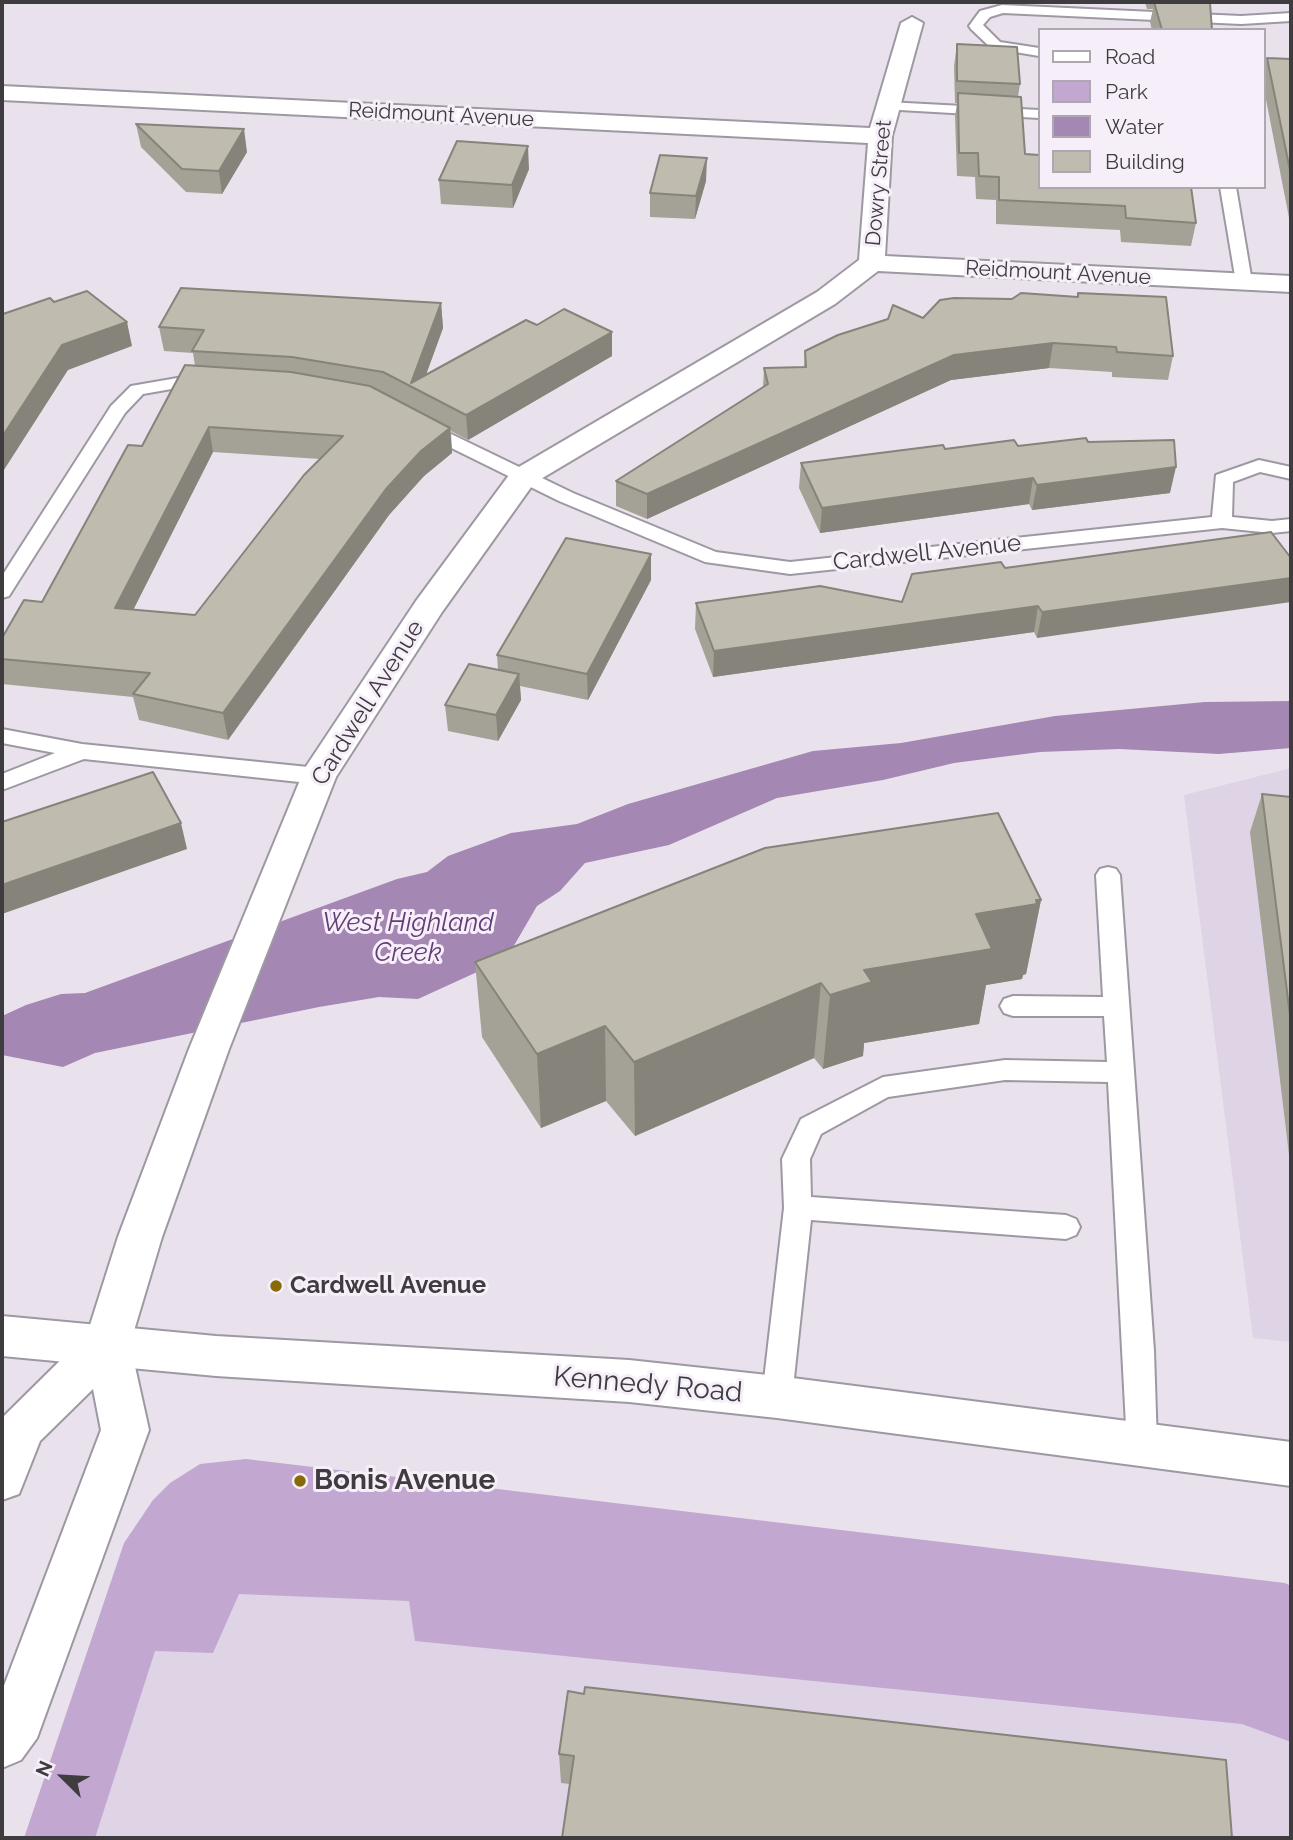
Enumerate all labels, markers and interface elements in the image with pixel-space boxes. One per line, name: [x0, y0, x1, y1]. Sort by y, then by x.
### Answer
legend: [1038, 28, 1265, 189]
text: Road: [1105, 44, 1155, 69]
text: Park: [1105, 79, 1148, 104]
street label: Reidmount Avenue: [348, 98, 534, 132]
text: Water: [1105, 114, 1164, 139]
street label: Dowry Street: [861, 119, 897, 247]
text: Building: [1105, 149, 1185, 174]
street label: Reidmount Avenue: [965, 256, 1151, 290]
street label: Cardwell Avenue: [831, 529, 1023, 577]
street label: Cardwell Avenue: [306, 615, 430, 791]
water label: West Highland Creek: [322, 907, 494, 968]
place label: Cardwell Avenue: [290, 1272, 486, 1300]
marker: Cardwell Avenue: [268, 1278, 284, 1294]
street label: Kennedy Road: [552, 1360, 744, 1410]
place label: Bonis Avenue: [314, 1464, 495, 1498]
marker: Bonis Avenue: [292, 1473, 308, 1489]
north arrow: [28, 1742, 98, 1812]
text: N: [31, 1757, 57, 1780]

